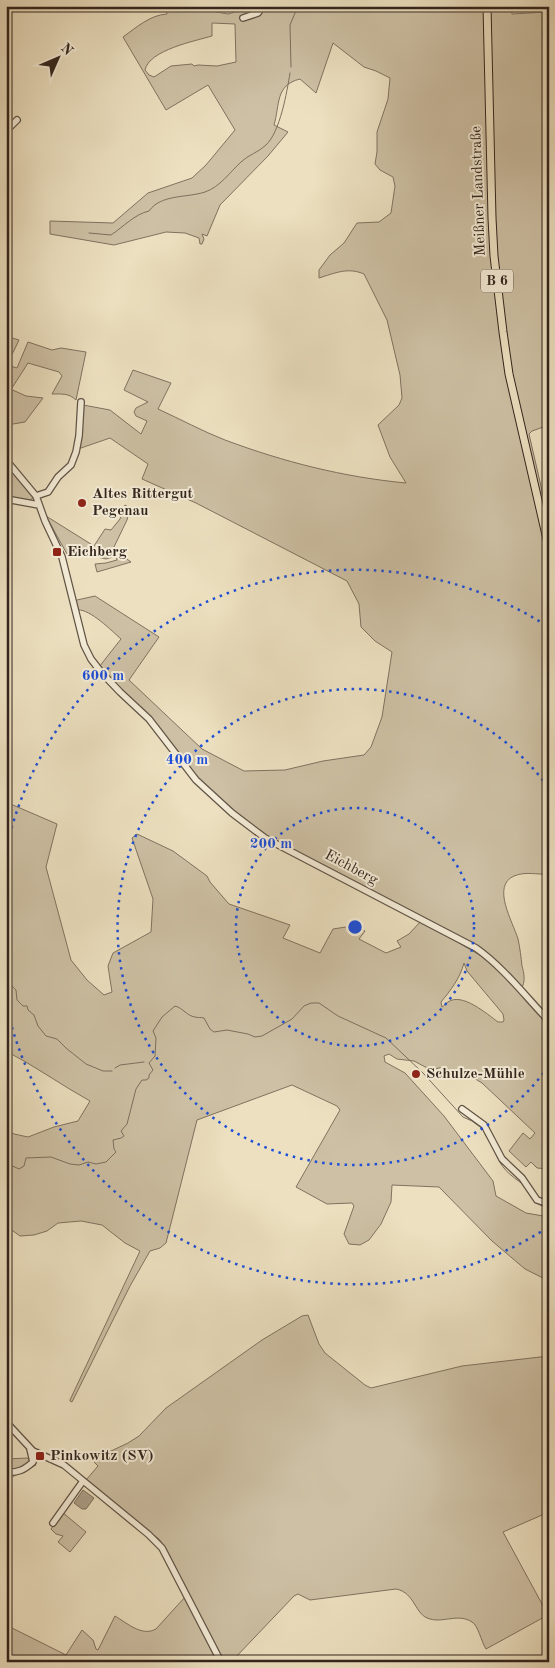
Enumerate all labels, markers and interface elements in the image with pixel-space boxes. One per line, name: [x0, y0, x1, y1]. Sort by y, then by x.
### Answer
north arrow: [32, 32, 82, 82]
text: N: [58, 41, 75, 58]
street label: Meißner Landstraße: [469, 126, 489, 256]
road number: B 6: [481, 270, 513, 292]
place label: Altes Rittergut Pegenau: [92, 487, 194, 519]
marker: Altes Rittergut Pegenau: [76, 497, 88, 509]
place label: Eichberg: [67, 545, 128, 560]
marker: Eichberg: [51, 546, 63, 558]
text: 600 m: [82, 669, 124, 684]
text: 400 m: [166, 753, 208, 768]
text: 200 m: [250, 837, 292, 852]
street label: Eichberg: [322, 848, 380, 888]
centre of rings: [346, 918, 364, 936]
place label: Schulze-Mühle: [426, 1067, 525, 1082]
marker: Schulze-Mühle: [410, 1068, 422, 1080]
place label: Pinkowitz (SV): [50, 1449, 154, 1464]
marker: Pinkowitz (SV): [34, 1450, 46, 1462]

